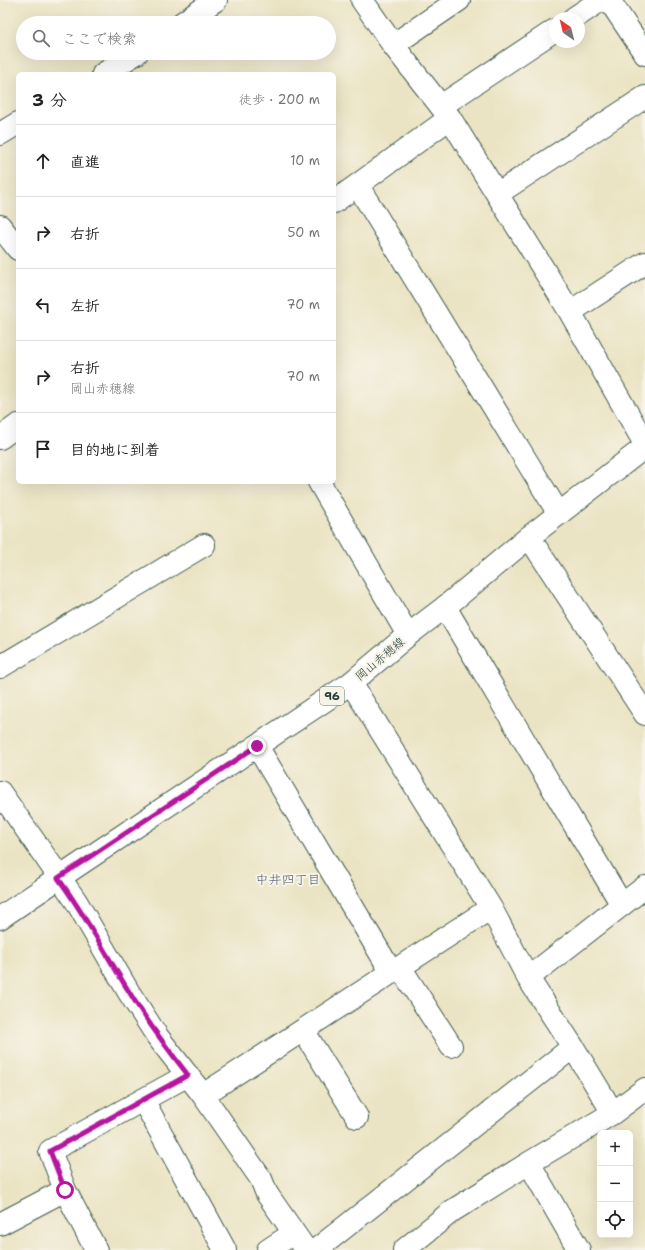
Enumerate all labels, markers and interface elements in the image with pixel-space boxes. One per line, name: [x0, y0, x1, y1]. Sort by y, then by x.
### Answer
north arrow: [549, 12, 585, 48]
search box: [16, 16, 336, 60]
icon: search: [30, 27, 52, 49]
text: ここで検索: [62, 29, 137, 49]
text: 3 分: [32, 89, 67, 111]
text: 徒歩 · 200 m: [239, 91, 320, 108]
icon: ahead: [32, 150, 54, 172]
text: 直進: [70, 152, 100, 172]
text: 10 m: [290, 152, 320, 169]
icon: right: [32, 222, 54, 244]
text: 右折: [70, 224, 100, 244]
text: 50 m: [287, 224, 320, 241]
icon: left: [32, 294, 54, 316]
text: 左折: [70, 296, 100, 316]
text: 70 m: [286, 296, 320, 313]
text: 右折: [70, 358, 100, 378]
icon: right: [32, 366, 54, 388]
text: 70 m: [286, 368, 320, 385]
text: 岡山赤穂線: [70, 380, 135, 397]
icon: arrive: [32, 438, 54, 460]
text: 目的地に到着: [70, 440, 160, 460]
street label: 岡山赤穂線: [352, 634, 408, 684]
road number: 96: [320, 687, 344, 705]
route end: [248, 737, 266, 755]
district label: 中井四丁目: [255, 871, 321, 888]
map controls: [597, 1130, 633, 1238]
button: +: [597, 1130, 633, 1166]
button: −: [597, 1166, 633, 1202]
route start: [56, 1181, 74, 1199]
button: locate: [597, 1202, 633, 1238]

